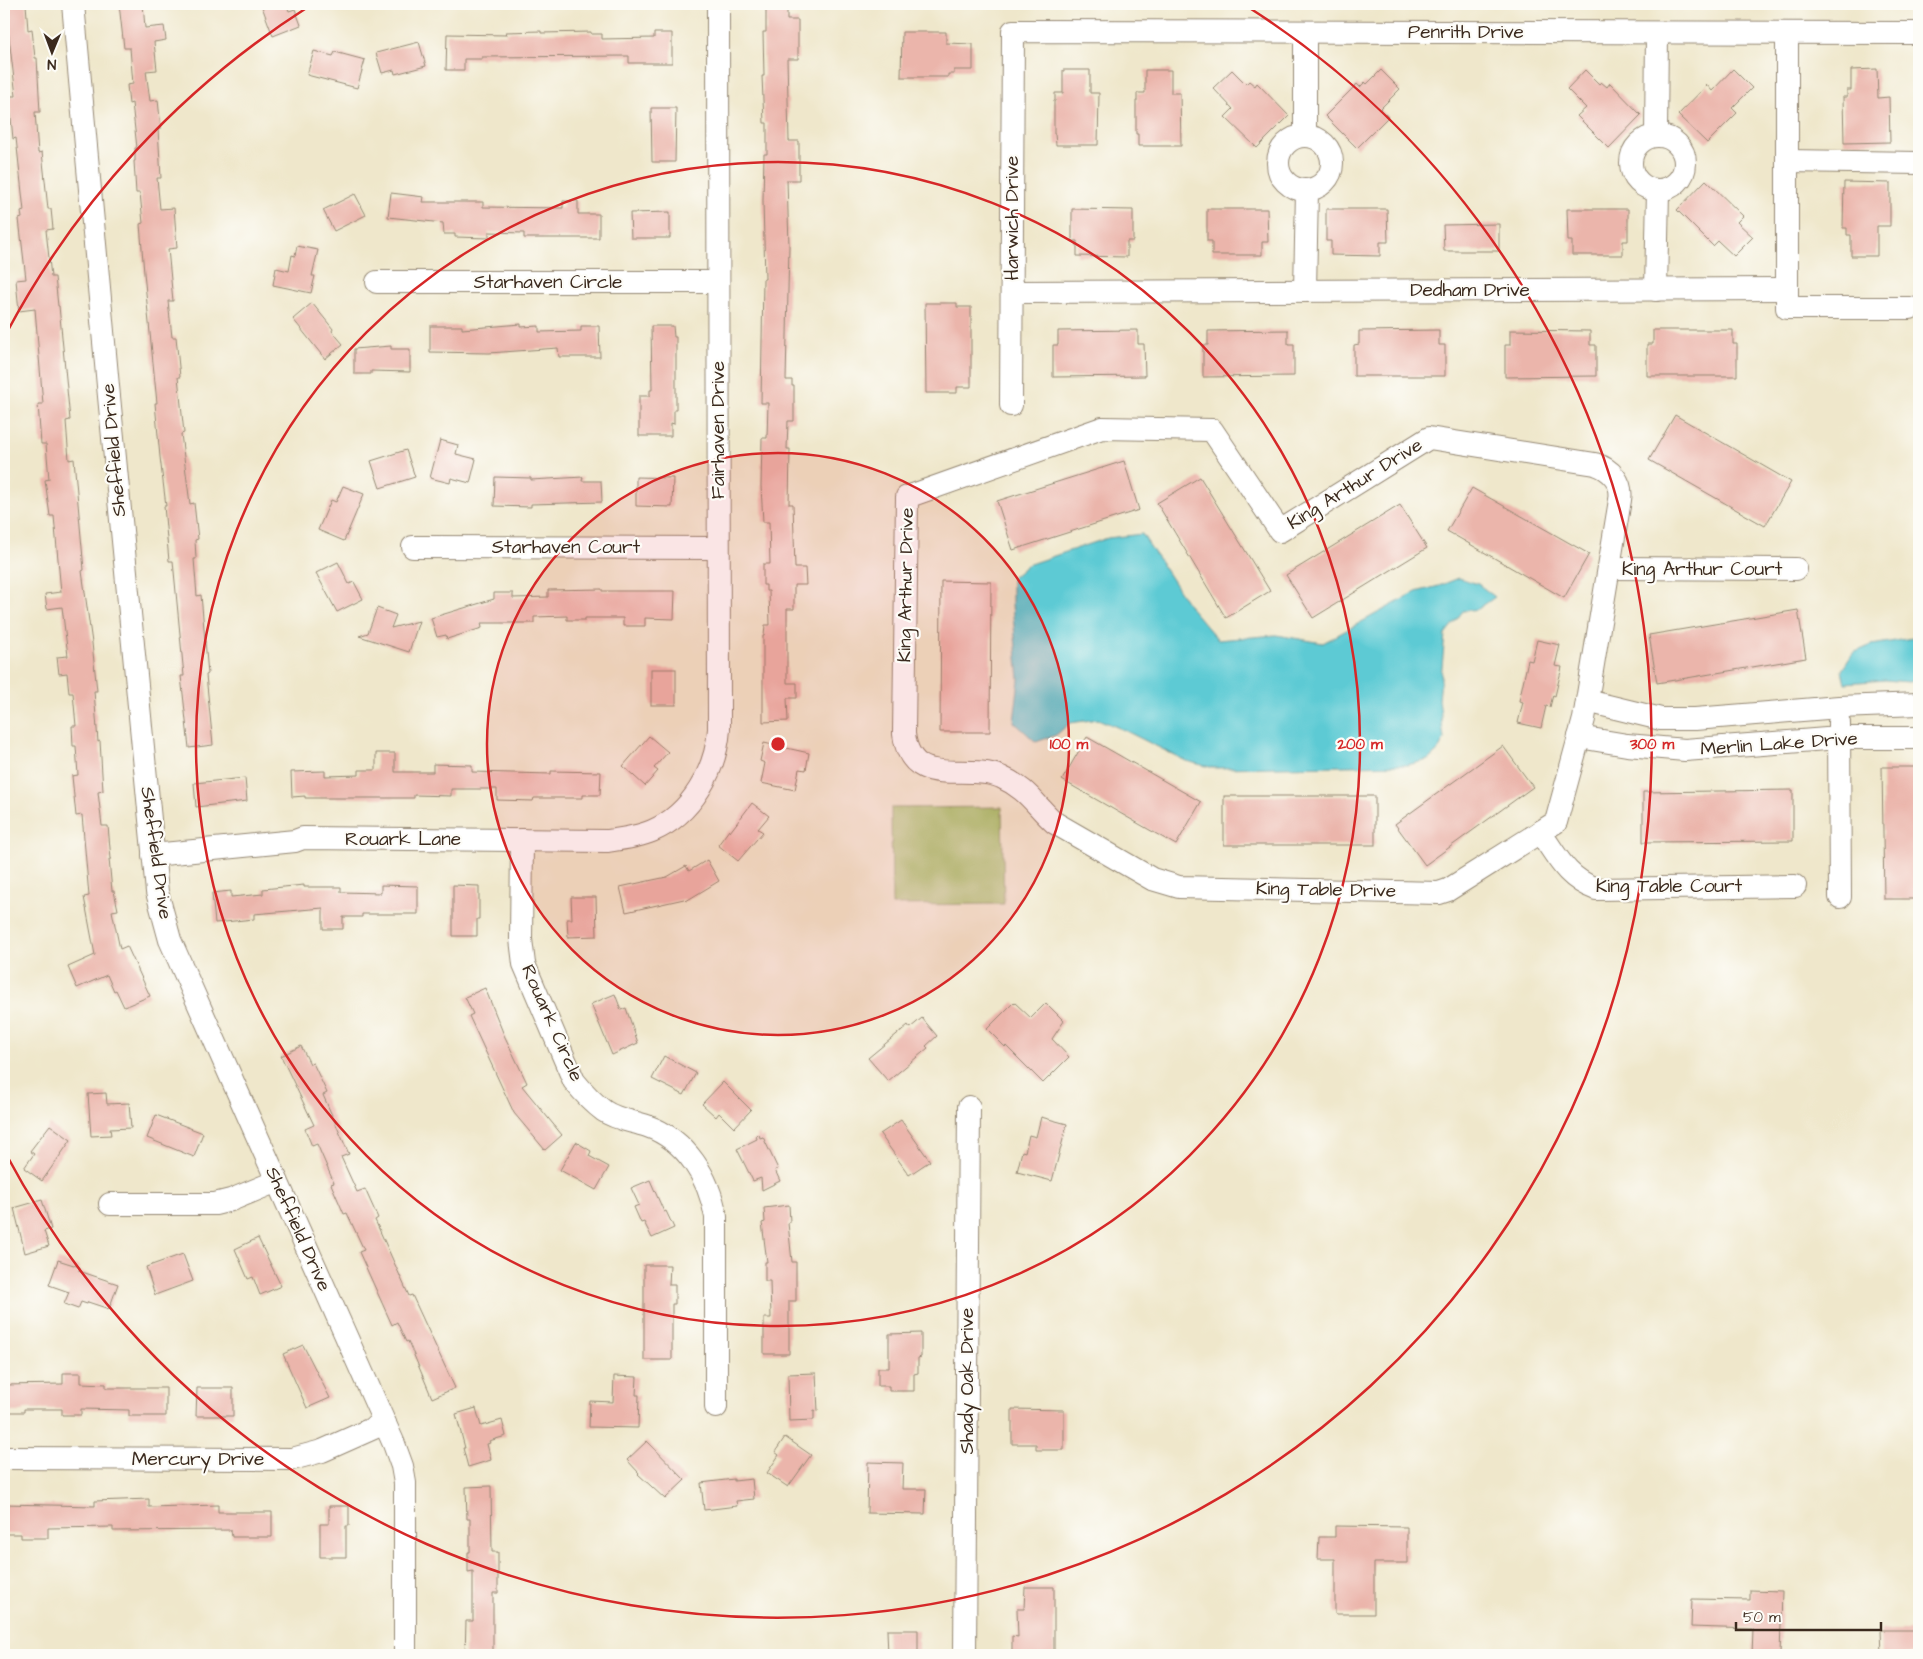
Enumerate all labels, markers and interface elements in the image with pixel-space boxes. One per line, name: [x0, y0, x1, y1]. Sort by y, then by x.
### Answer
street label: Penrith Drive: [1408, 19, 1524, 46]
north arrow: [28, 28, 78, 78]
text: N: [47, 54, 56, 74]
street label: Harwich Drive: [999, 156, 1026, 280]
street label: Starhaven Circle: [474, 269, 622, 296]
street label: Dedham Drive: [1410, 277, 1530, 304]
street label: Fairhaven Drive: [705, 361, 732, 499]
street label: Sheffield Drive: [95, 382, 133, 518]
street label: King Arthur Drive: [1282, 432, 1428, 537]
street label: King Arthur Drive: [891, 507, 922, 663]
street label: Starhaven Court: [492, 534, 640, 561]
street label: King Arthur Court: [1622, 556, 1783, 584]
street label: Merlin Lake Drive: [1699, 725, 1859, 763]
text: 100 m: [1050, 734, 1089, 755]
text: 200 m: [1336, 734, 1383, 755]
text: 300 m: [1629, 734, 1674, 755]
centre of rings: [769, 735, 787, 753]
street label: Sheffield Drive: [133, 785, 179, 921]
street label: Rouark Lane: [345, 826, 461, 853]
street label: King Table Court: [1596, 873, 1742, 901]
street label: King Table Drive: [1256, 875, 1396, 906]
street label: Rouark Circle: [514, 960, 590, 1086]
street label: Sheffield Drive: [258, 1162, 338, 1296]
street label: Shady Oak Drive: [954, 1308, 982, 1454]
street label: Mercury Drive: [132, 1446, 264, 1474]
scale bar: [1736, 1599, 1880, 1631]
text: 50 m: [1743, 1607, 1781, 1628]

